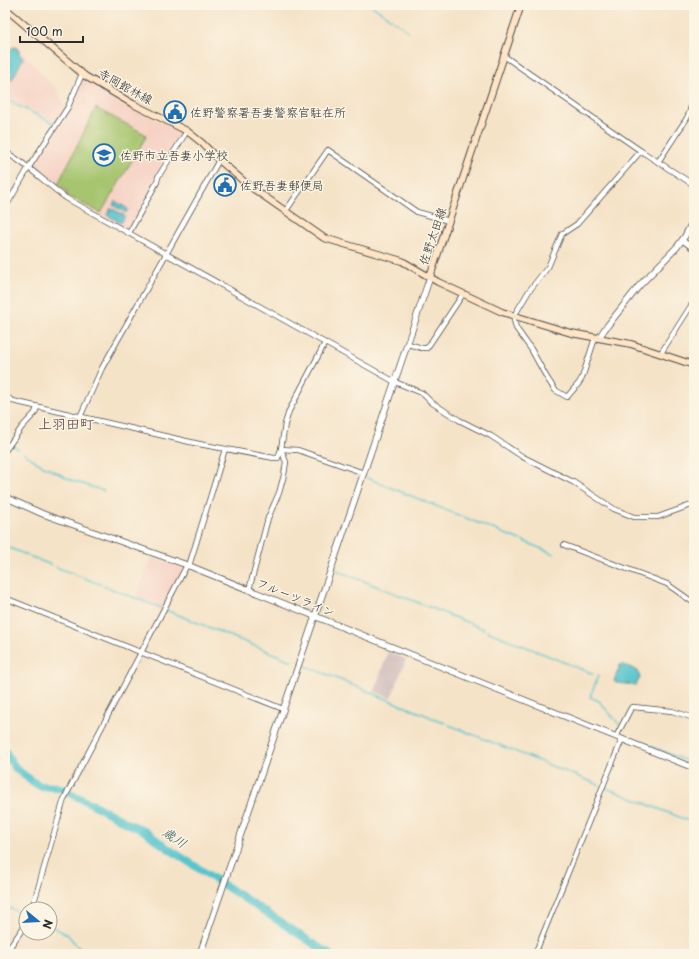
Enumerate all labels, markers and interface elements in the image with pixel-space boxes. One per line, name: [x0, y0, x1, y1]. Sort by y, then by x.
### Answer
scale bar: [20, 18, 83, 44]
text: 100 m: [26, 22, 63, 40]
street label: 寺岡館林線: [95, 64, 157, 108]
public building icon: 佐野警察署吾妻警察官駐在所: [162, 99, 188, 125]
place label: 佐野警察署吾妻警察官駐在所: [190, 103, 346, 121]
school or university icon: 佐野市立吾妻小学校: [91, 142, 117, 168]
place label: 佐野市立吾妻小学校: [120, 146, 228, 164]
public building icon: 佐野吾妻郵便局: [212, 172, 238, 198]
place label: 佐野吾妻郵便局: [240, 176, 324, 194]
street label: 佐野太田線: [414, 205, 450, 267]
district label: 上羽田町: [38, 413, 94, 434]
street label: フルーツライン: [254, 573, 338, 621]
water label: 歳川: [159, 822, 191, 852]
north arrow: [18, 901, 58, 941]
text: N: [38, 917, 57, 931]

